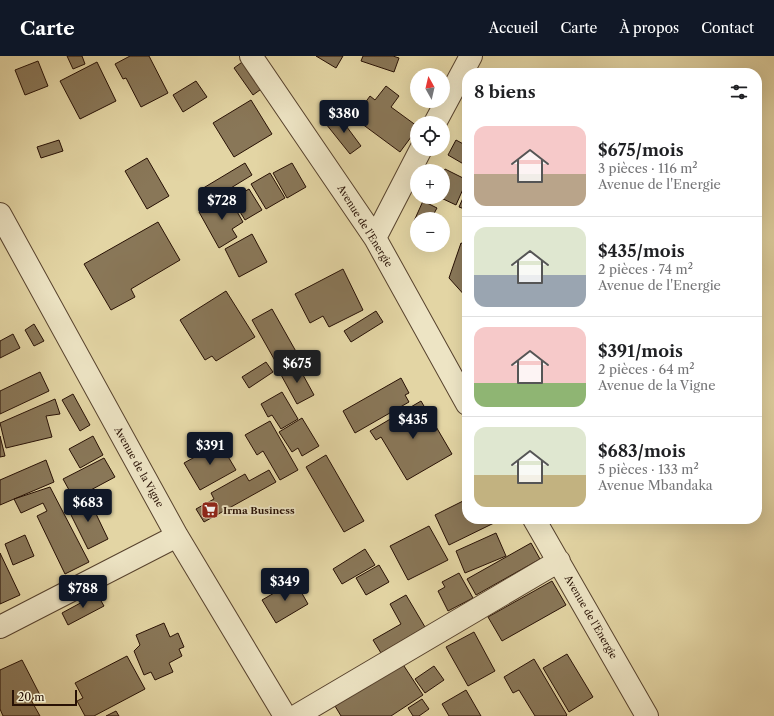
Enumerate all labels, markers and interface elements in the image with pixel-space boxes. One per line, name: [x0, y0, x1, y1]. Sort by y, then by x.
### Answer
text: Carte: [20, 17, 75, 40]
text: Accueil: [489, 19, 539, 37]
text: Carte: [561, 19, 597, 37]
text: À propos: [619, 19, 679, 37]
text: Contact: [701, 19, 754, 37]
north arrow: [410, 68, 450, 108]
map controls: [410, 68, 450, 252]
icon: filters: [728, 81, 750, 103]
text: 8 biens: [474, 82, 536, 102]
pin: $380: [320, 100, 368, 134]
text: $380: [329, 105, 359, 121]
button: locate: [410, 116, 450, 156]
text: $675/mois: [598, 140, 684, 160]
icon: home: [506, 142, 554, 190]
text: 3 pièces · 116 m²: [598, 160, 698, 176]
button: +: [410, 164, 450, 204]
text: Avenue de l'Energie: [598, 176, 721, 192]
street label: Avenue de l'Energie: [334, 182, 396, 270]
pin: $728: [198, 187, 246, 221]
text: $728: [207, 192, 237, 208]
button: −: [410, 212, 450, 252]
text: $435/mois: [598, 241, 685, 261]
icon: home: [506, 243, 554, 291]
text: 2 pièces · 74 m²: [598, 261, 693, 277]
text: Avenue de l'Energie: [598, 277, 721, 293]
text: $391/mois: [598, 341, 683, 361]
icon: home: [506, 343, 554, 391]
pin: $675: [273, 350, 321, 384]
text: $675: [283, 355, 311, 371]
text: 2 pièces · 64 m²: [598, 361, 695, 377]
text: Avenue de la Vigne: [598, 377, 715, 393]
pin: $435: [389, 406, 437, 440]
text: $435: [398, 411, 428, 427]
street label: Avenue de la Vigne: [111, 423, 167, 510]
pin: $391: [186, 432, 234, 466]
text: $391: [196, 437, 224, 453]
text: $683/mois: [598, 441, 686, 461]
icon: home: [506, 443, 554, 491]
text: 5 pièces · 133 m²: [598, 461, 699, 477]
text: Avenue Mbandaka: [598, 477, 713, 493]
pin: $683: [64, 489, 112, 523]
text: $683: [73, 494, 103, 510]
supermarket icon: Irma Business: [200, 500, 220, 520]
place label: Irma Business: [223, 504, 295, 517]
pin: $349: [261, 568, 309, 602]
street label: Avenue de l'Energie: [561, 572, 620, 662]
text: $349: [270, 573, 300, 589]
pin: $788: [59, 575, 107, 609]
text: $788: [68, 580, 98, 596]
scale bar: [12, 688, 77, 707]
text: 20 m: [18, 690, 44, 704]

